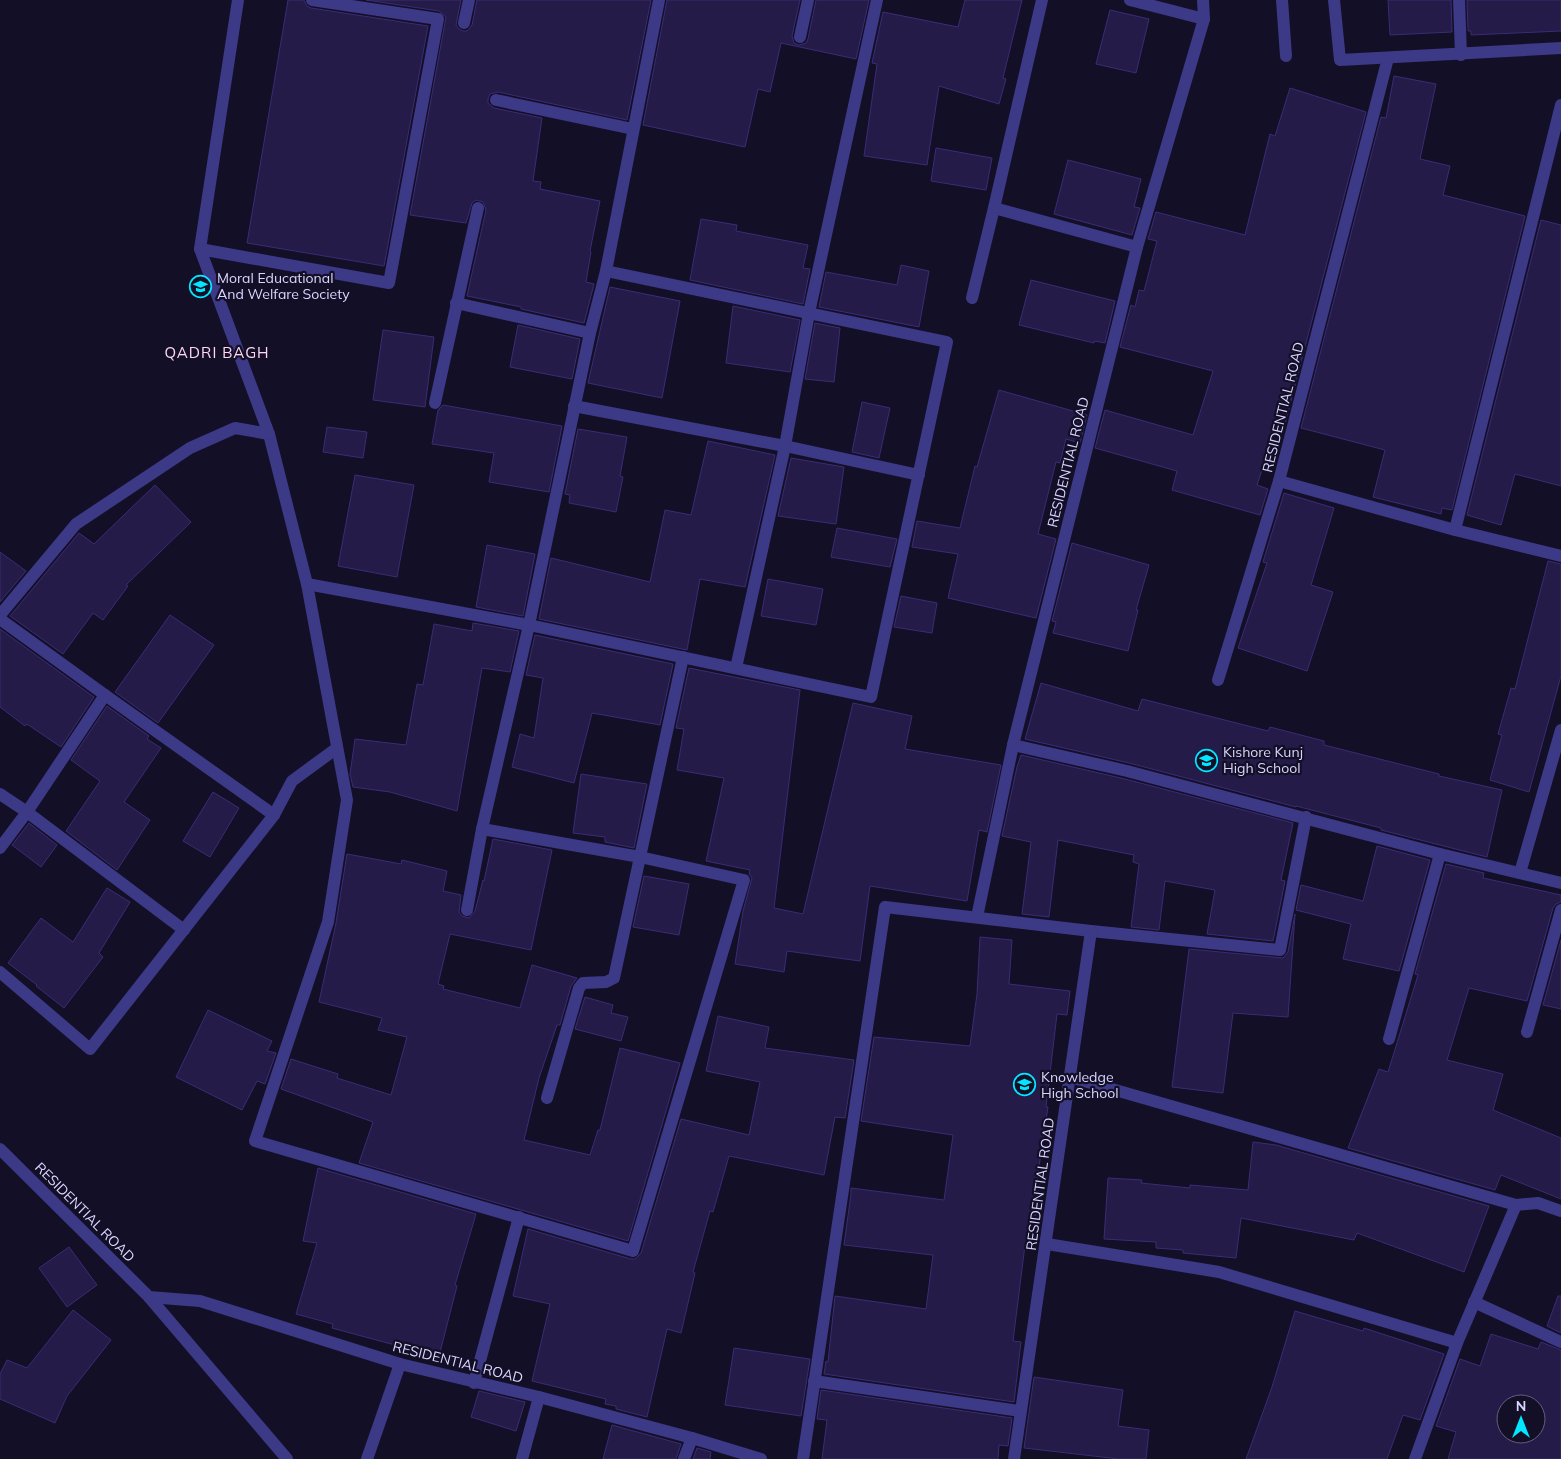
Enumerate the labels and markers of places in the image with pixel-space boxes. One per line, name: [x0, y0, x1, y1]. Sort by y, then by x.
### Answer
place label: Moral Educational And Welfare Society: [217, 269, 350, 303]
school or university icon: Moral Educational And Welfare Society: [189, 274, 213, 298]
place label: Kishore Kunj High School: [1223, 743, 1303, 777]
school or university icon: Kishore Kunj High School: [1195, 748, 1219, 772]
place label: Knowledge High School: [1041, 1068, 1119, 1102]
school or university icon: Knowledge High School: [1013, 1073, 1037, 1097]

